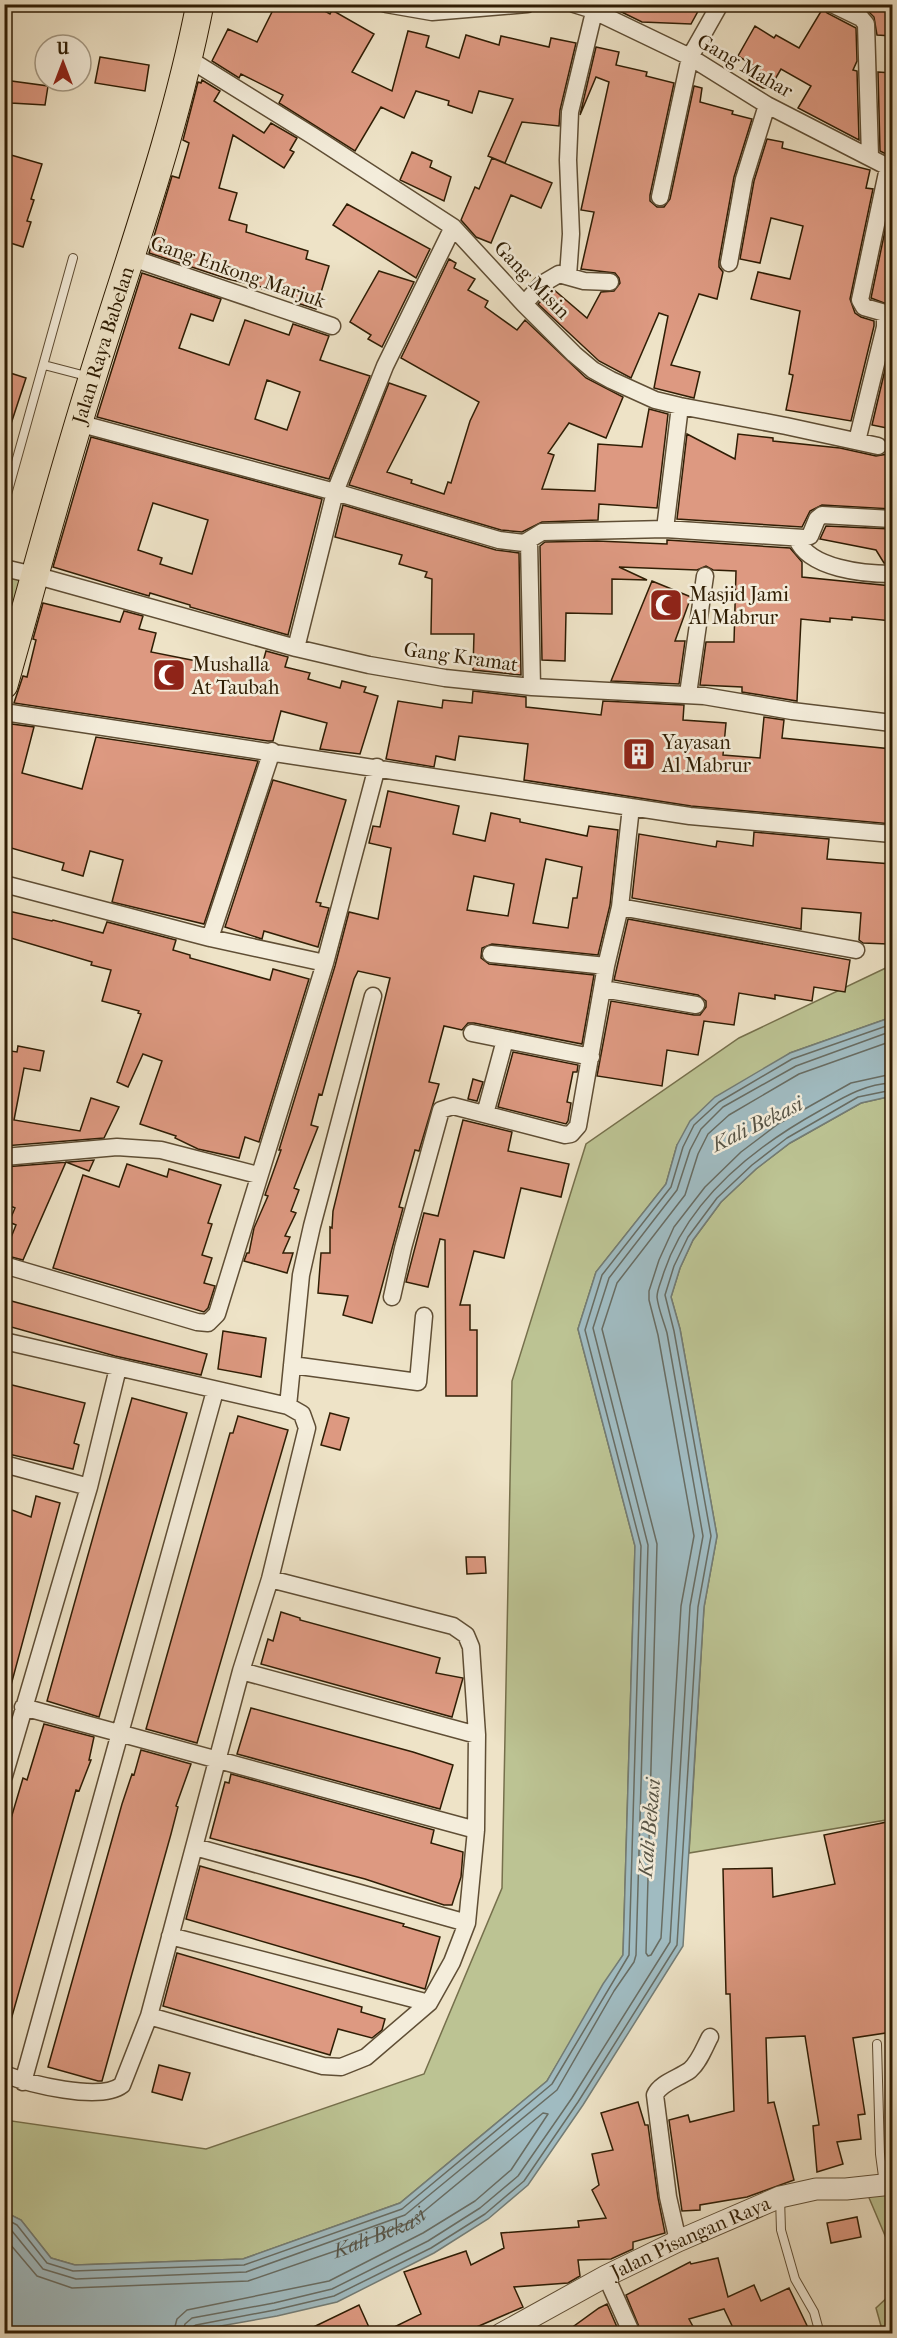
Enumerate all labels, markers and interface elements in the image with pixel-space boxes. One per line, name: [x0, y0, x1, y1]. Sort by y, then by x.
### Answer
street label: Gang Mahar: [693, 29, 797, 103]
north arrow: [33, 33, 93, 93]
text: U: [56, 39, 70, 58]
street label: Gang Enkong Marjuk: [148, 231, 329, 313]
street label: Gang Misin: [489, 236, 575, 324]
street label: Jalan Raya Babelan: [67, 263, 139, 429]
place label: Masjid Jami Al Mabrur: [688, 583, 789, 629]
mosque icon: Masjid Jami Al Mabrur: [648, 587, 684, 623]
street label: Gang Kramat: [402, 638, 520, 676]
place label: Mushalla At Taubah: [191, 653, 280, 699]
mosque icon: Mushalla At Taubah: [151, 657, 187, 693]
place label: Yayasan Al Mabrur: [661, 731, 752, 777]
building icon: Yayasan Al Mabrur: [621, 736, 657, 772]
water label: Kali Bekasi: [706, 1091, 808, 1157]
water label: Kali Bekasi: [633, 1776, 665, 1880]
street label: Jalan Pisangan Raya: [605, 2191, 774, 2284]
water label: Kali Bekasi: [328, 2201, 432, 2264]

